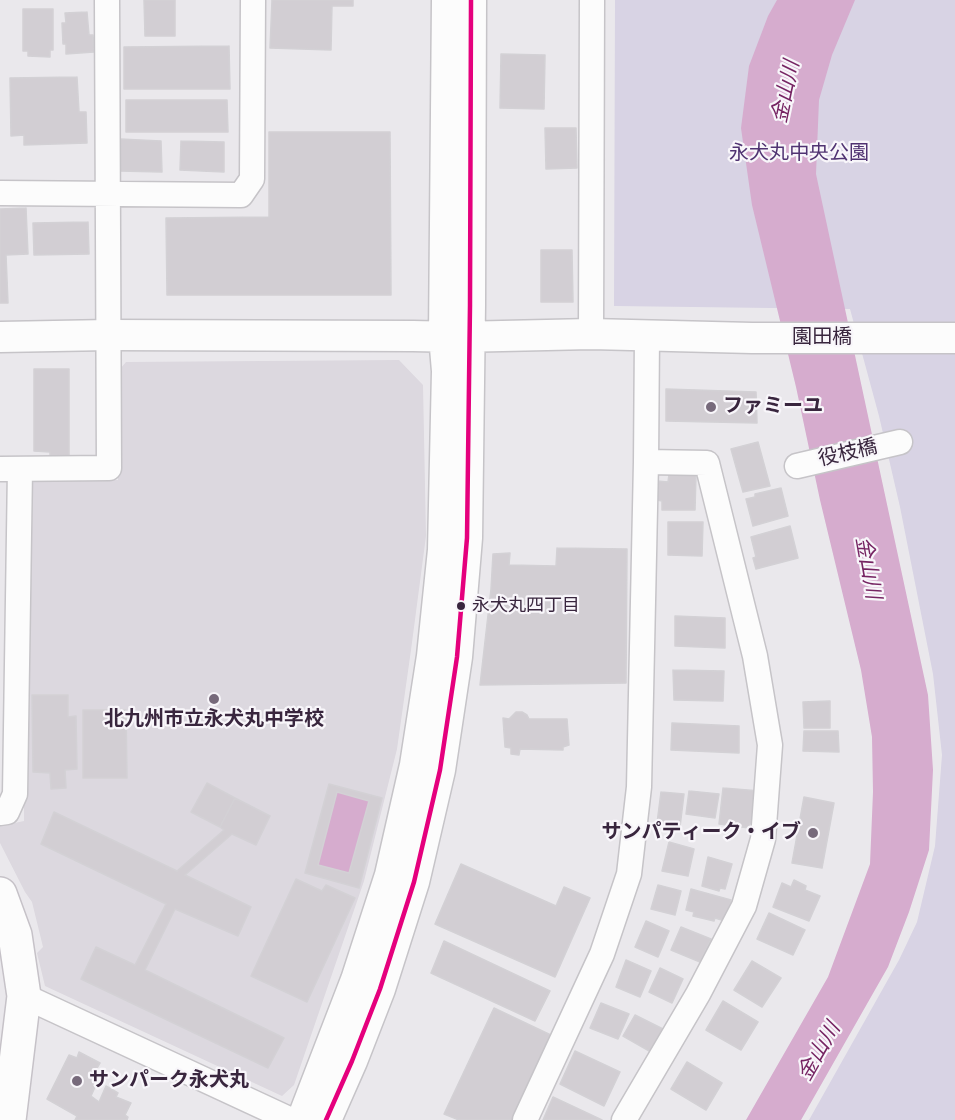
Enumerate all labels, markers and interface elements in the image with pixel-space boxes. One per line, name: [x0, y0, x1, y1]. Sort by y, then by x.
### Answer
water label: 金山川: [768, 59, 806, 125]
park label: 永犬丸中央公園: [729, 142, 869, 166]
street label: 園田橋: [792, 326, 852, 350]
place label: ファミーユ: [723, 395, 823, 419]
marker: ファミーユ: [704, 400, 718, 414]
street label: 役枝橋: [816, 436, 880, 472]
water label: 金山川: [849, 535, 885, 601]
place label: 永犬丸四丁目: [472, 595, 580, 617]
marker: 永犬丸四丁目: [455, 600, 467, 612]
marker: 北九州市立永犬丸中学校: [207, 692, 221, 706]
place label: 北九州市立永犬丸中学校: [104, 708, 324, 732]
place label: サンパティーク・イブ: [601, 821, 801, 845]
marker: サンパティーク・イブ: [806, 826, 820, 840]
water label: 金山川: [793, 1018, 847, 1086]
place label: サンパーク永犬丸: [89, 1069, 249, 1093]
marker: サンパーク永犬丸: [70, 1074, 84, 1088]

